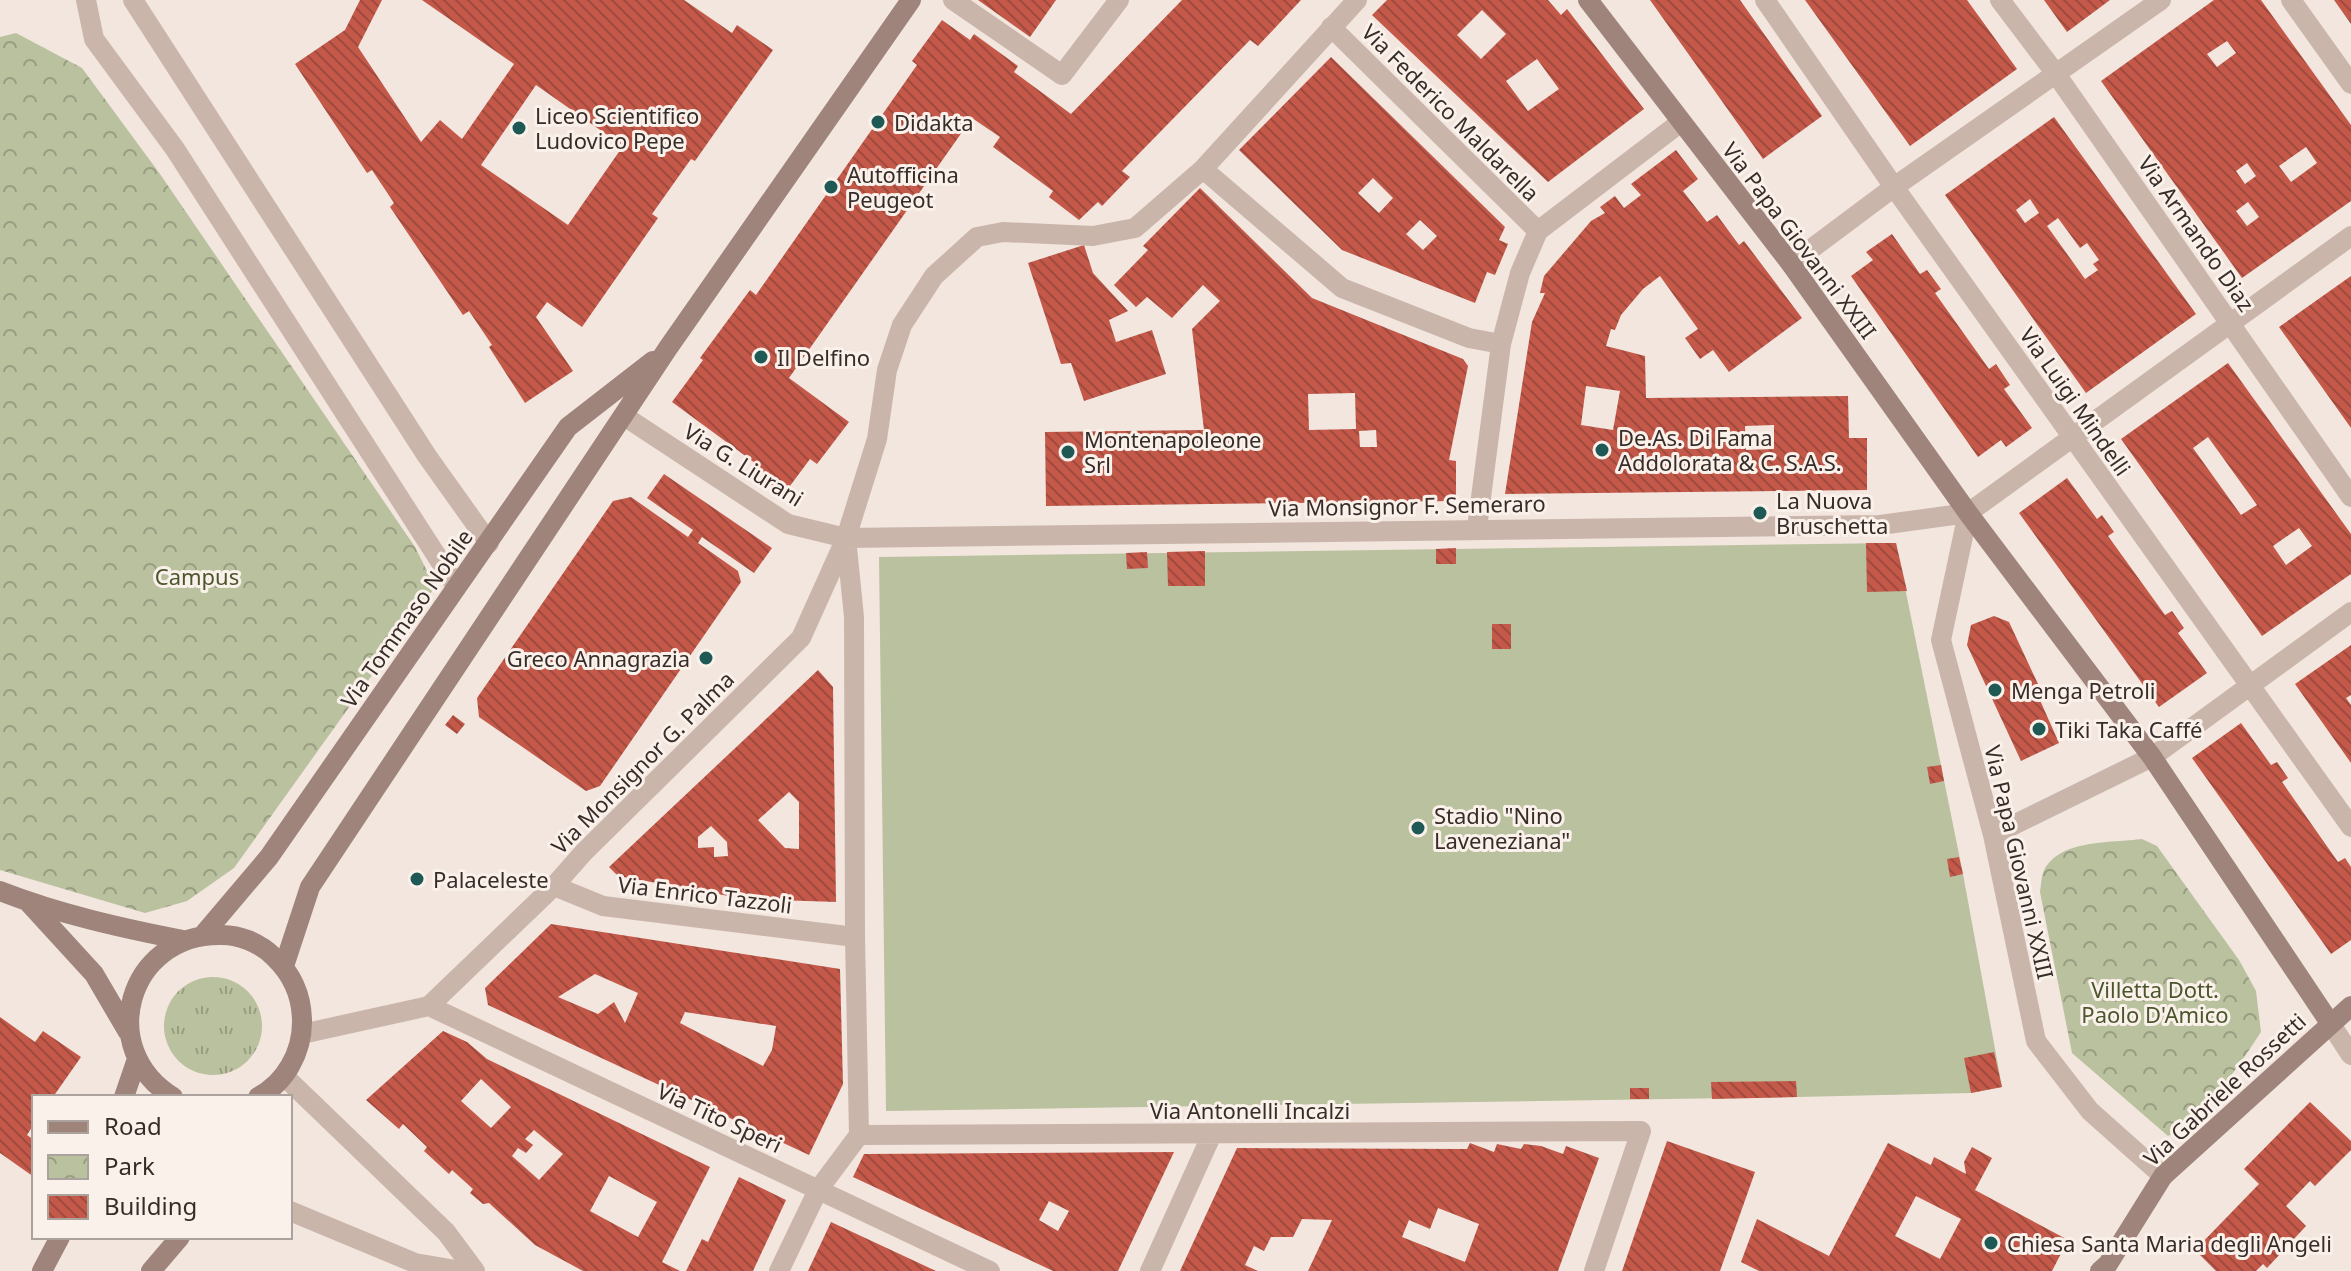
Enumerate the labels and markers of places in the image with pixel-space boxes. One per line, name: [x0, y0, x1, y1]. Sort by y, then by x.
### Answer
place label: Liceo Scientifico Ludovico Pepe: [535, 100, 699, 155]
place label: Didakta: [894, 107, 974, 137]
marker: Didakta: [869, 113, 887, 131]
marker: Liceo Scientifico Ludovico Pepe: [510, 119, 528, 137]
place label: Autofficina Peugeot: [847, 159, 959, 214]
marker: Autofficina Peugeot: [822, 178, 840, 196]
place label: Il Delfino: [777, 342, 870, 372]
marker: Il Delfino: [752, 348, 770, 366]
place label: De.As. Di Fama Addolorata & C. S.A.S.: [1618, 422, 1842, 477]
place label: Montenapoleone Srl: [1084, 424, 1261, 479]
marker: De.As. Di Fama Addolorata & C. S.A.S.: [1593, 441, 1611, 459]
marker: Montenapoleone Srl: [1059, 443, 1077, 461]
place label: La Nuova Bruschetta: [1776, 485, 1888, 540]
marker: La Nuova Bruschetta: [1751, 504, 1769, 522]
place label: Greco Annagrazia: [507, 643, 690, 673]
marker: Greco Annagrazia: [697, 649, 715, 667]
place label: Menga Petroli: [2011, 675, 2156, 705]
marker: Menga Petroli: [1986, 681, 2004, 699]
place label: Tiki Taka Caffé: [2055, 714, 2202, 744]
marker: Tiki Taka Caffé: [2030, 720, 2048, 738]
place label: Stadio "Nino Laveneziana": [1434, 800, 1570, 855]
marker: Stadio "Nino Laveneziana": [1409, 819, 1427, 837]
place label: Palaceleste: [433, 864, 549, 894]
marker: Palaceleste: [408, 870, 426, 888]
place label: Chiesa Santa Maria degli Angeli: [2007, 1228, 2332, 1258]
marker: Chiesa Santa Maria degli Angeli: [1982, 1234, 2000, 1252]

